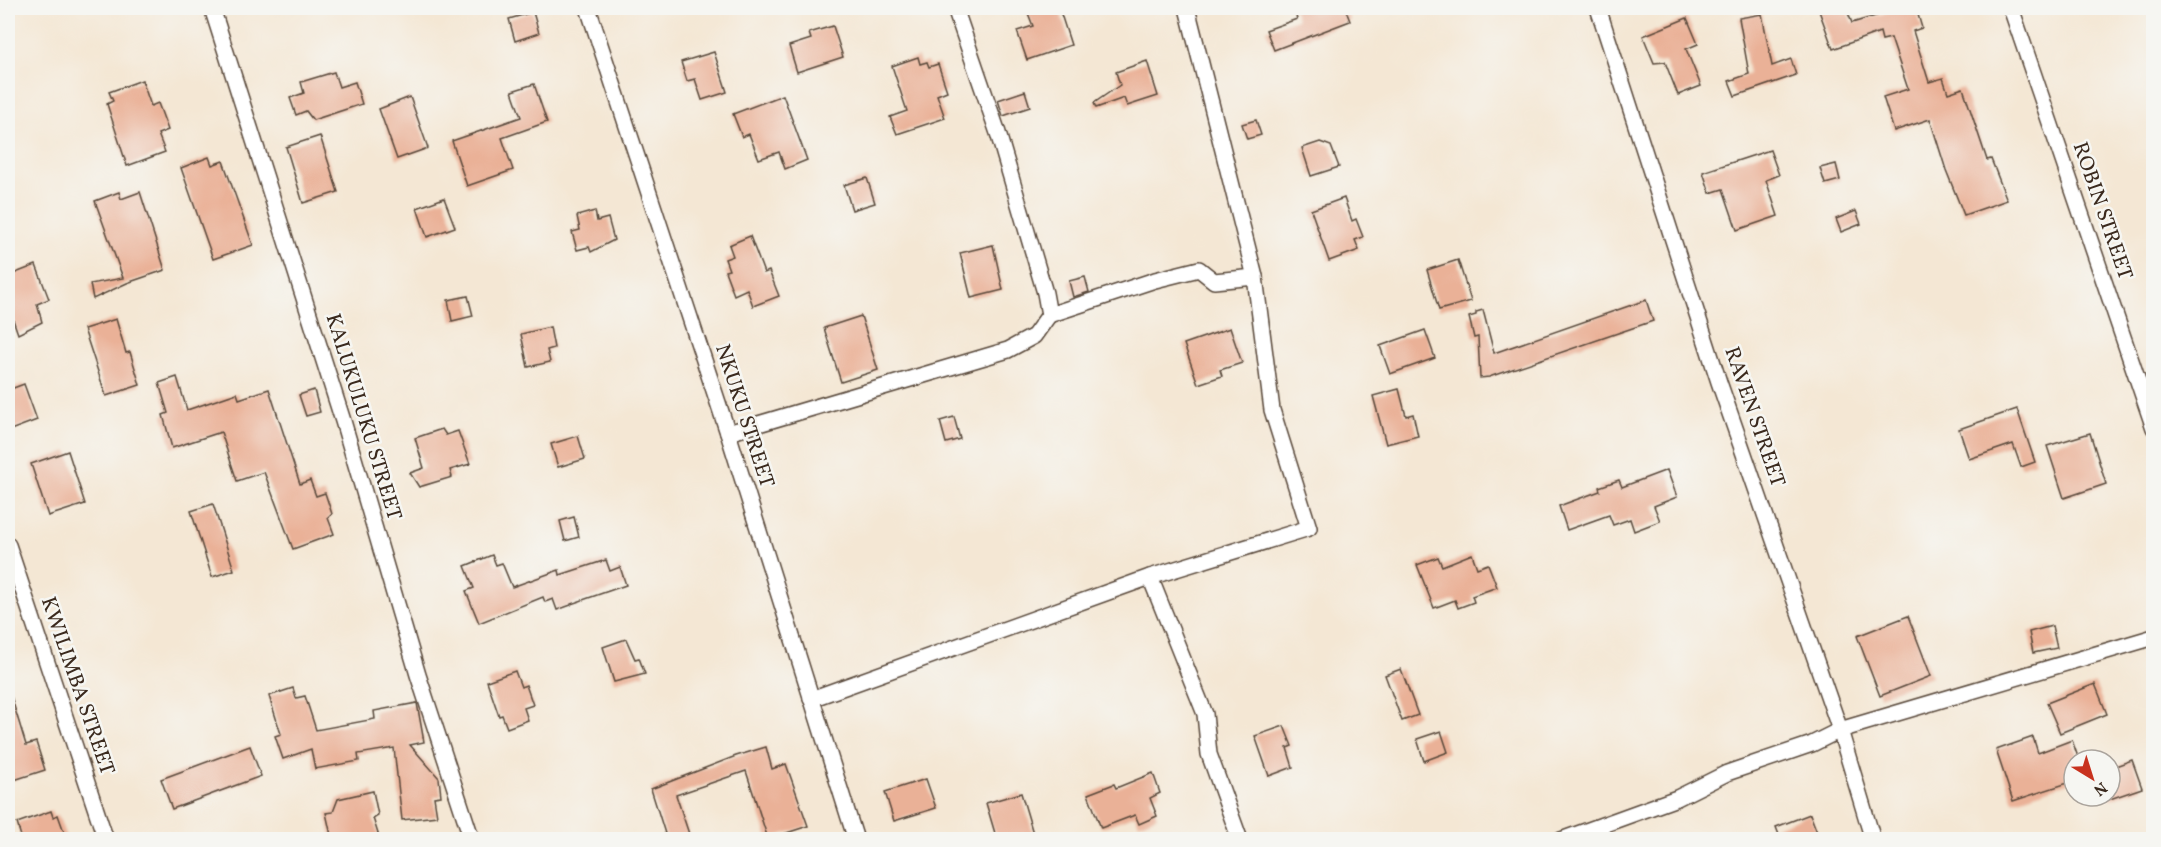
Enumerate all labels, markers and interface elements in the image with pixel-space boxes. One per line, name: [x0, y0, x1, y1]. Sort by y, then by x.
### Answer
street label: ROBIN STREET: [2065, 138, 2139, 284]
street label: KALUKULUKU STREET: [318, 310, 408, 524]
street label: NKUKU STREET: [707, 341, 781, 491]
street label: RAVEN STREET: [1716, 343, 1792, 491]
street label: KWILIMBA STREET: [33, 593, 121, 779]
north arrow: [2062, 748, 2122, 808]
text: N: [2088, 776, 2111, 801]

